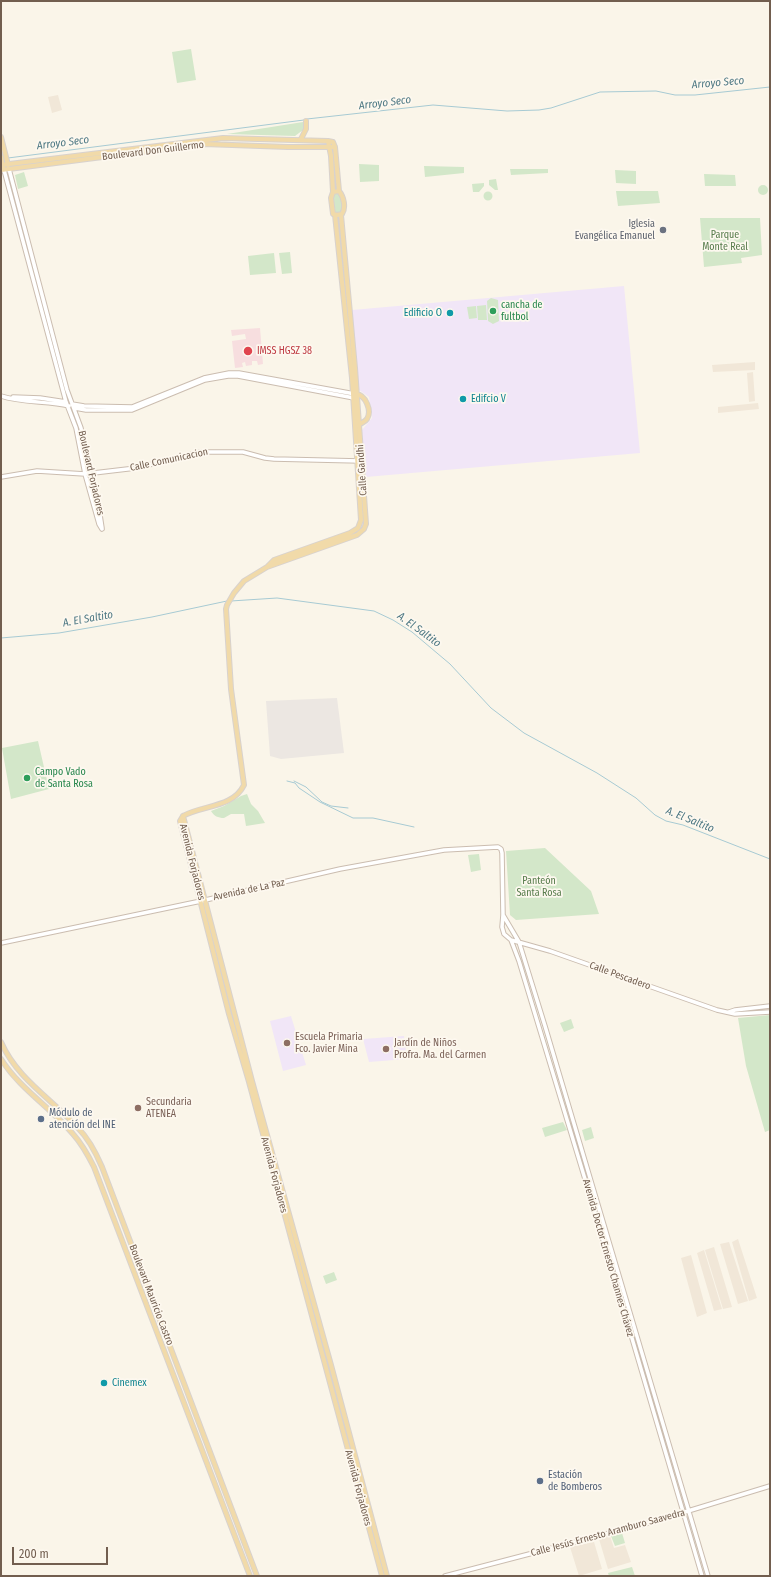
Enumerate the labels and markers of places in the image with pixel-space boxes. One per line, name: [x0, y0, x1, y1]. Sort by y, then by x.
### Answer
place label: Iglesia Evangélica Emanuel: [575, 218, 655, 242]
marker: Iglesia Evangélica Emanuel: [658, 225, 668, 235]
place label: cancha de fultbol: [501, 299, 542, 322]
marker: cancha de fultbol: [488, 306, 498, 316]
place label: Edificio O: [404, 307, 442, 319]
marker: Edificio O: [445, 308, 455, 318]
marker: IMSS HGSZ 38: [242, 345, 254, 357]
place label: IMSS HGSZ 38: [257, 345, 312, 357]
place label: Edifcio V: [471, 393, 506, 405]
marker: Edifcio V: [458, 394, 468, 404]
place label: Campo Vado de Santa Rosa: [35, 766, 93, 790]
marker: Campo Vado de Santa Rosa: [22, 773, 32, 783]
place label: Escuela Primaria Fco. Javier Mina: [295, 1031, 363, 1054]
place label: Jardín de Niños Profra. Ma. del Carmen: [394, 1037, 486, 1060]
marker: Escuela Primaria Fco. Javier Mina: [282, 1038, 292, 1048]
marker: Jardín de Niños Profra. Ma. del Carmen: [381, 1044, 391, 1054]
place label: Secundaria ATENEA: [146, 1096, 192, 1120]
marker: Secundaria ATENEA: [133, 1103, 143, 1113]
place label: Módulo de atención del INE: [49, 1107, 116, 1130]
marker: Módulo de atención del INE: [36, 1114, 46, 1124]
place label: Cinemex: [112, 1377, 147, 1389]
marker: Cinemex: [99, 1378, 109, 1388]
place label: Estación de Bomberos: [548, 1469, 602, 1492]
marker: Estación de Bomberos: [535, 1476, 545, 1486]

